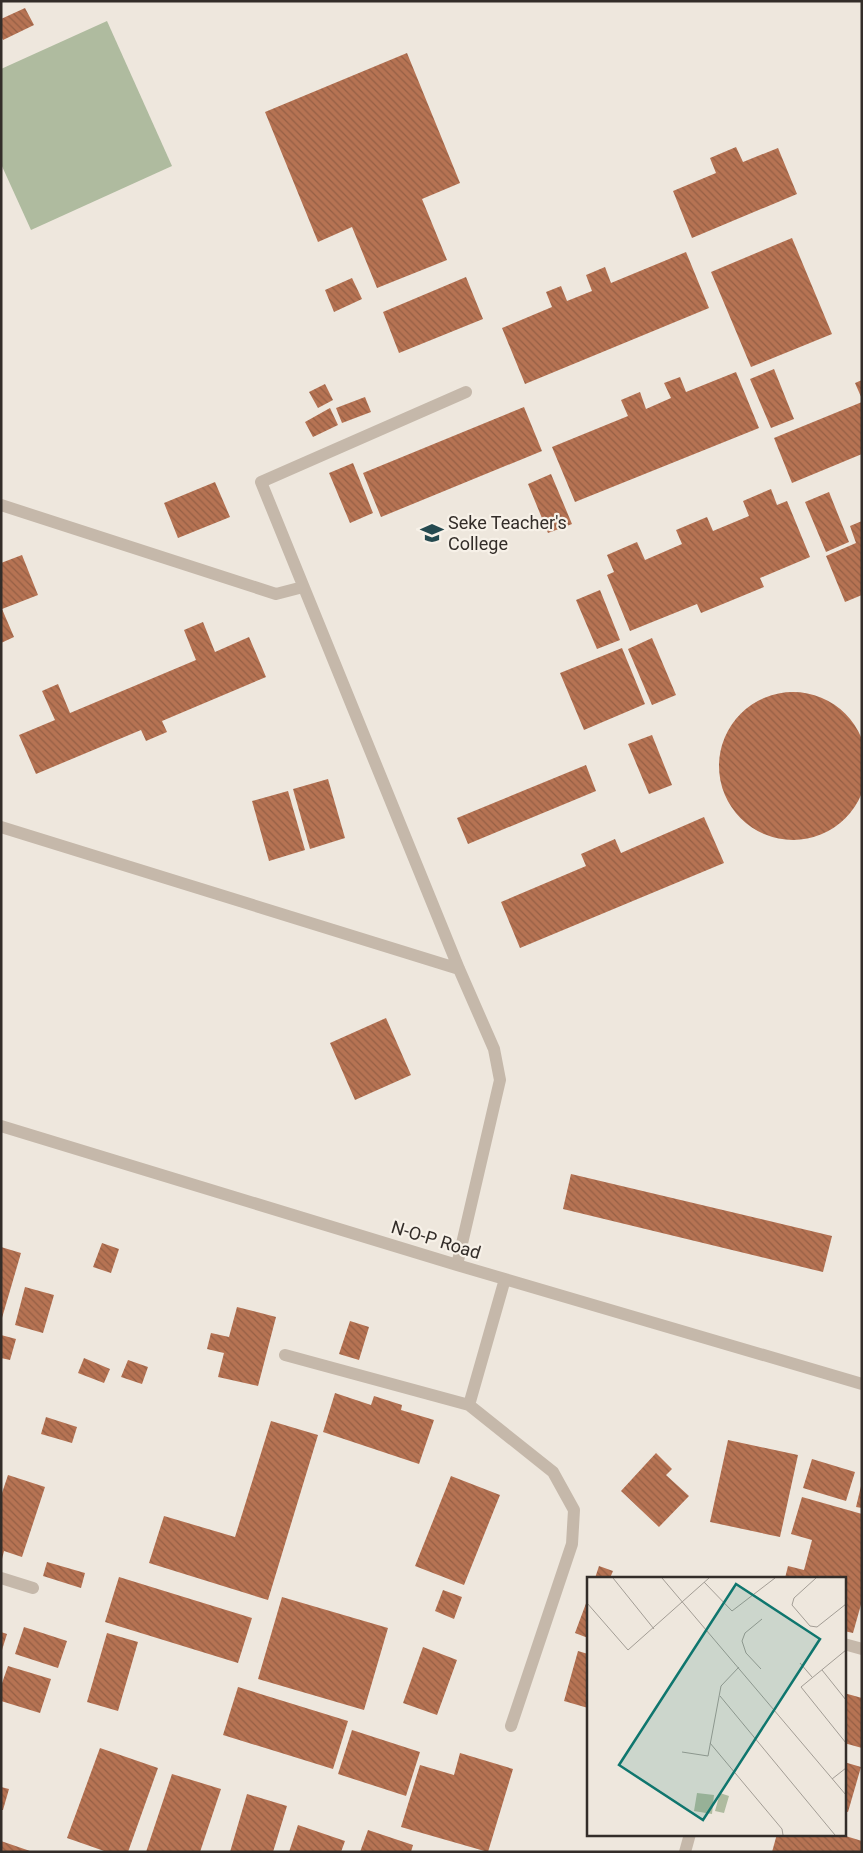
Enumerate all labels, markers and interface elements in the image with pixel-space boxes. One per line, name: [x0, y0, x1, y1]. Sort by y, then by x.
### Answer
place label: Seke Teacher's College: [448, 512, 567, 554]
school or university icon: Seke Teacher's College: [419, 520, 445, 546]
street label: N-O-P Road: [389, 1216, 483, 1263]
inset map: [587, 1577, 846, 1836]

